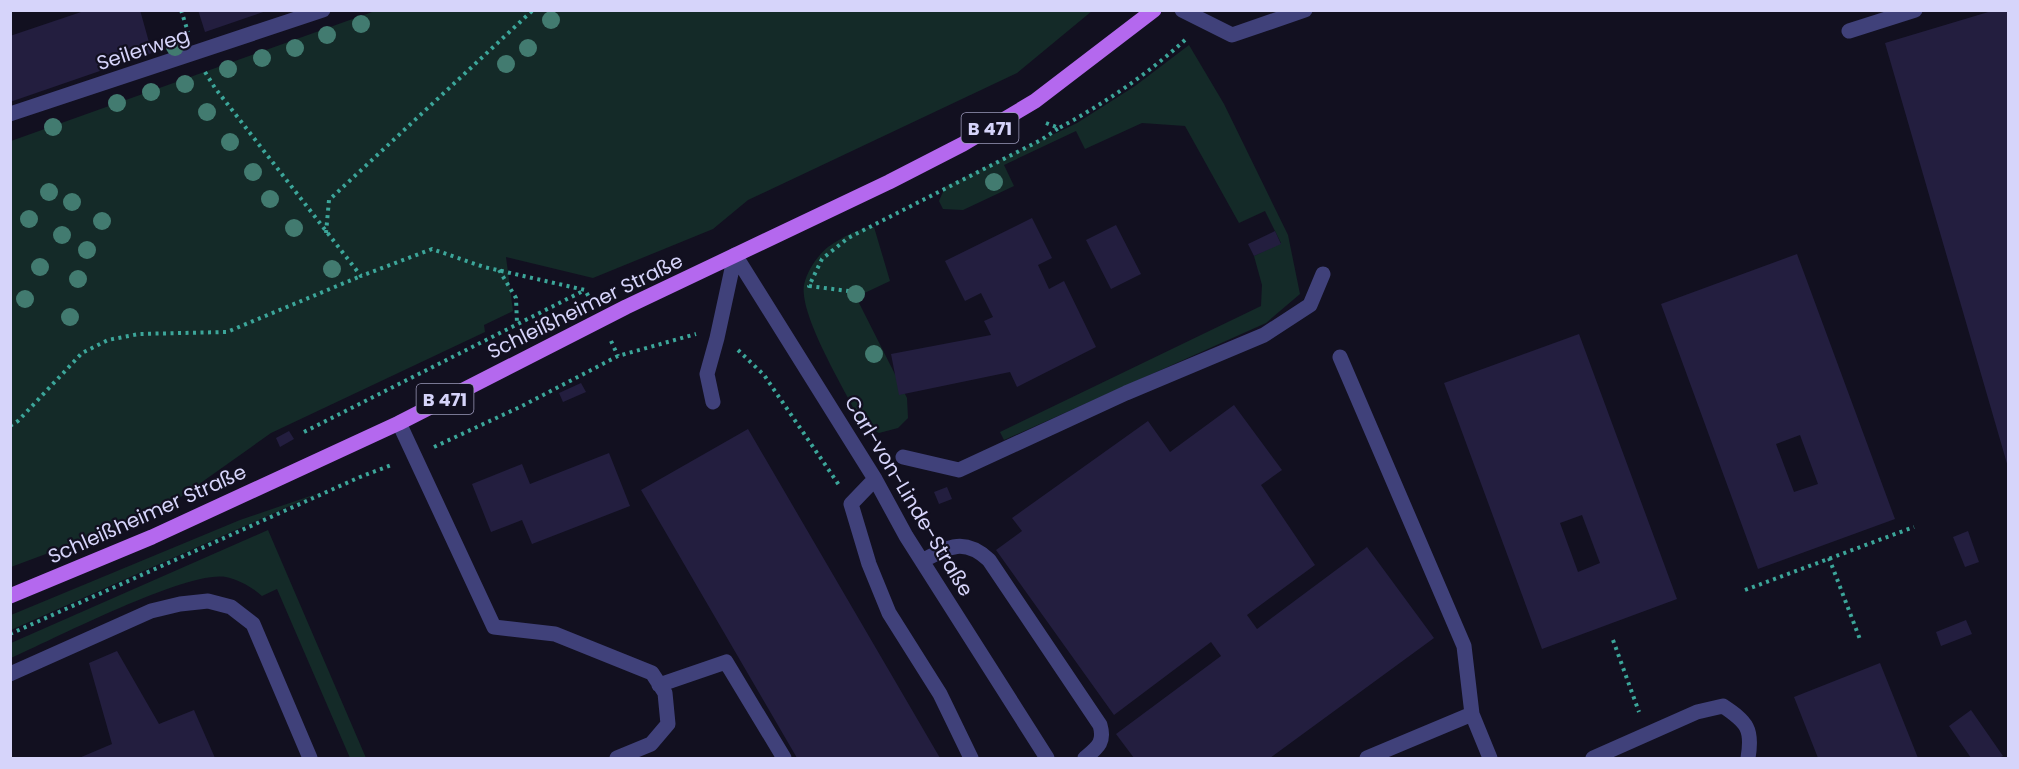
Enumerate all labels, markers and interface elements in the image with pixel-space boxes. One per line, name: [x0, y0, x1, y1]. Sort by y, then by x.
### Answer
street label: Seilerweg: [93, 21, 193, 77]
road number: B 471: [962, 113, 1018, 143]
street label: Schleißheimer Straße: [482, 246, 688, 366]
road number: B 471: [416, 384, 474, 414]
street label: Carl-von-Linde-Straße: [838, 390, 980, 602]
street label: Schleißheimer Straße: [43, 458, 251, 570]

